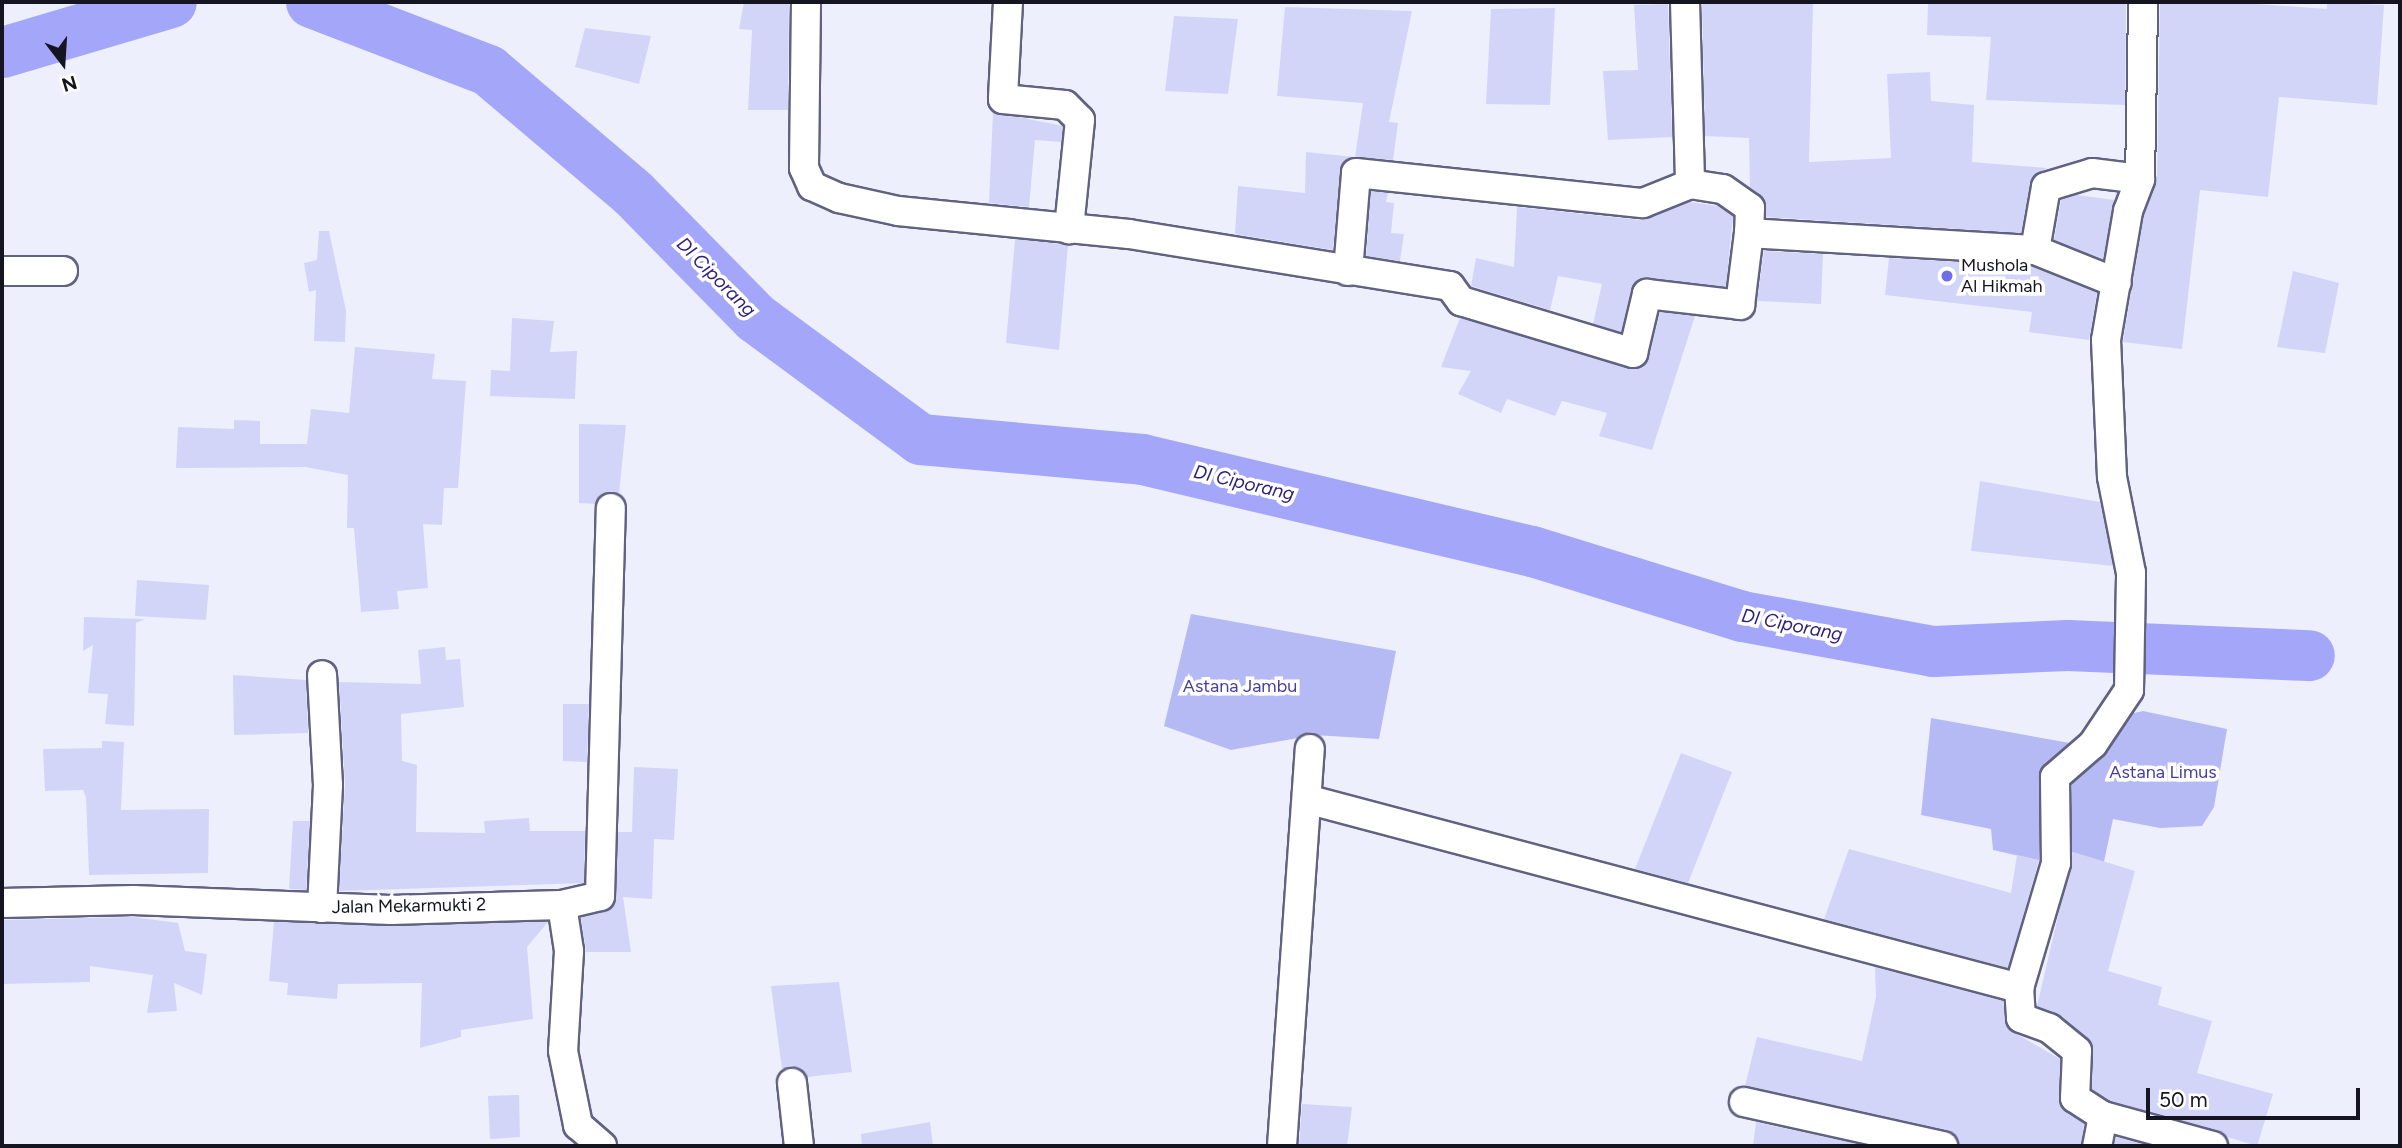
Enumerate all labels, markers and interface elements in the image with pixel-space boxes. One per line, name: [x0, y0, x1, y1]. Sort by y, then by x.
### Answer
north arrow: [28, 28, 98, 98]
text: N: [59, 70, 80, 97]
water label: DI Ciporang: [672, 233, 760, 321]
place label: Mushola Al Hikmah: [1961, 255, 2043, 298]
marker: Mushola Al Hikmah: [1939, 268, 1955, 284]
water label: DI Ciporang: [1191, 460, 1297, 506]
water label: DI Ciporang: [1739, 604, 1845, 646]
park label: Astana Jambu: [1183, 675, 1297, 697]
park label: Astana Limus: [2109, 761, 2217, 783]
street label: Jalan Mekarmukti 2: [332, 894, 486, 918]
scale bar: [2150, 1074, 2364, 1118]
text: 50 m: [2159, 1087, 2208, 1112]

